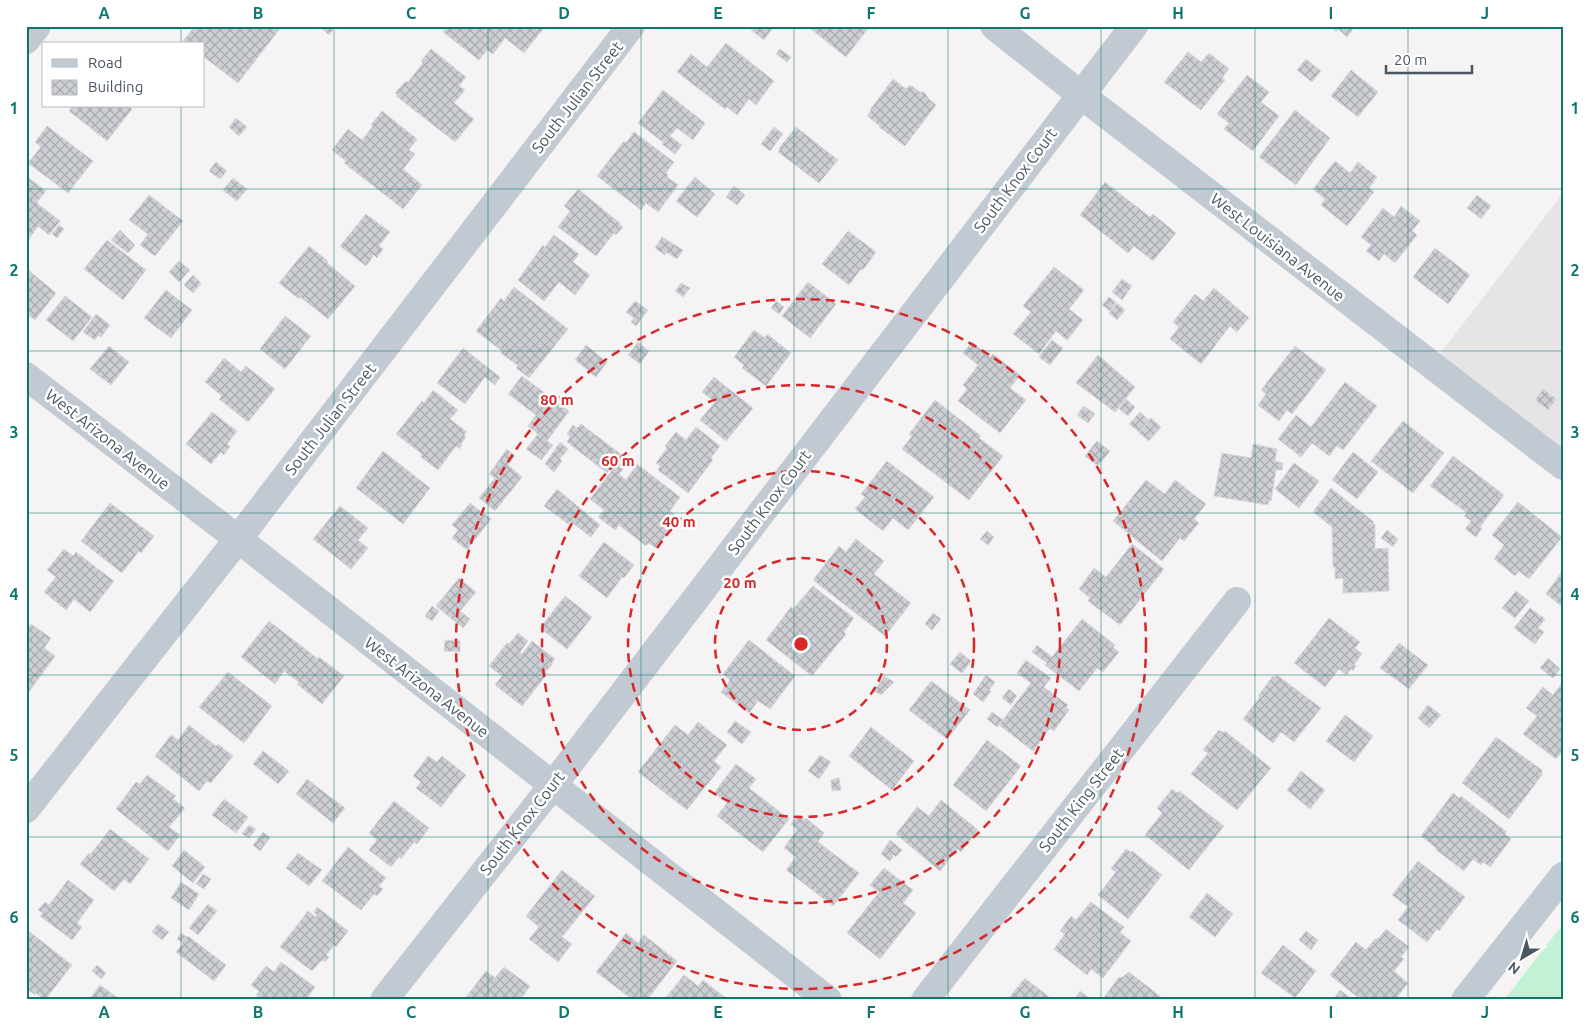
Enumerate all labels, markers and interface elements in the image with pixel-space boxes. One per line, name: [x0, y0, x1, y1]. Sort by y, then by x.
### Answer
text: A: [98, 4, 110, 22]
text: B: [253, 4, 263, 22]
text: C: [406, 4, 416, 22]
text: D: [558, 4, 570, 22]
text: E: [713, 4, 723, 22]
text: F: [867, 4, 876, 22]
text: G: [1019, 4, 1031, 22]
text: H: [1172, 4, 1184, 22]
text: I: [1329, 4, 1333, 22]
text: J: [1481, 4, 1489, 22]
street label: South Julian Street: [528, 37, 627, 156]
legend: [42, 42, 205, 108]
scale bar: [1386, 42, 1473, 74]
text: 20 m: [1394, 51, 1427, 68]
text: Road: [88, 54, 123, 71]
text: Building: [88, 78, 143, 95]
text: 1: [9, 99, 19, 117]
text: 1: [1570, 99, 1580, 117]
street label: South Knox Court: [970, 124, 1061, 236]
street label: West Louisiana Avenue: [1208, 189, 1348, 305]
text: 2: [9, 261, 19, 279]
text: 2: [1570, 261, 1580, 279]
street label: South Julian Street: [281, 359, 380, 478]
street label: West Arizona Avenue: [43, 385, 173, 493]
text: 80 m: [540, 391, 574, 408]
text: 3: [9, 423, 19, 441]
text: 3: [1570, 423, 1580, 441]
street label: South Knox Court: [724, 446, 815, 558]
text: 60 m: [601, 452, 635, 469]
text: 40 m: [662, 513, 696, 530]
text: 20 m: [723, 574, 757, 591]
text: 4: [9, 585, 19, 603]
text: 4: [1570, 585, 1580, 603]
street label: West Arizona Avenue: [362, 633, 492, 741]
centre of rings: [792, 635, 810, 653]
street label: South King Street: [1035, 744, 1127, 855]
text: 5: [9, 746, 19, 764]
text: 5: [1570, 746, 1580, 764]
street label: South Knox Court: [476, 767, 568, 878]
text: 6: [9, 908, 19, 926]
text: 6: [1570, 908, 1580, 926]
north arrow: [1496, 934, 1546, 984]
text: N: [1505, 959, 1523, 978]
text: A: [98, 1003, 110, 1021]
text: B: [253, 1003, 263, 1021]
text: C: [406, 1003, 416, 1021]
text: D: [558, 1003, 570, 1021]
text: E: [713, 1003, 723, 1021]
text: F: [867, 1003, 876, 1021]
text: G: [1019, 1003, 1031, 1021]
text: H: [1172, 1003, 1184, 1021]
text: I: [1329, 1003, 1333, 1021]
text: J: [1481, 1003, 1489, 1021]

